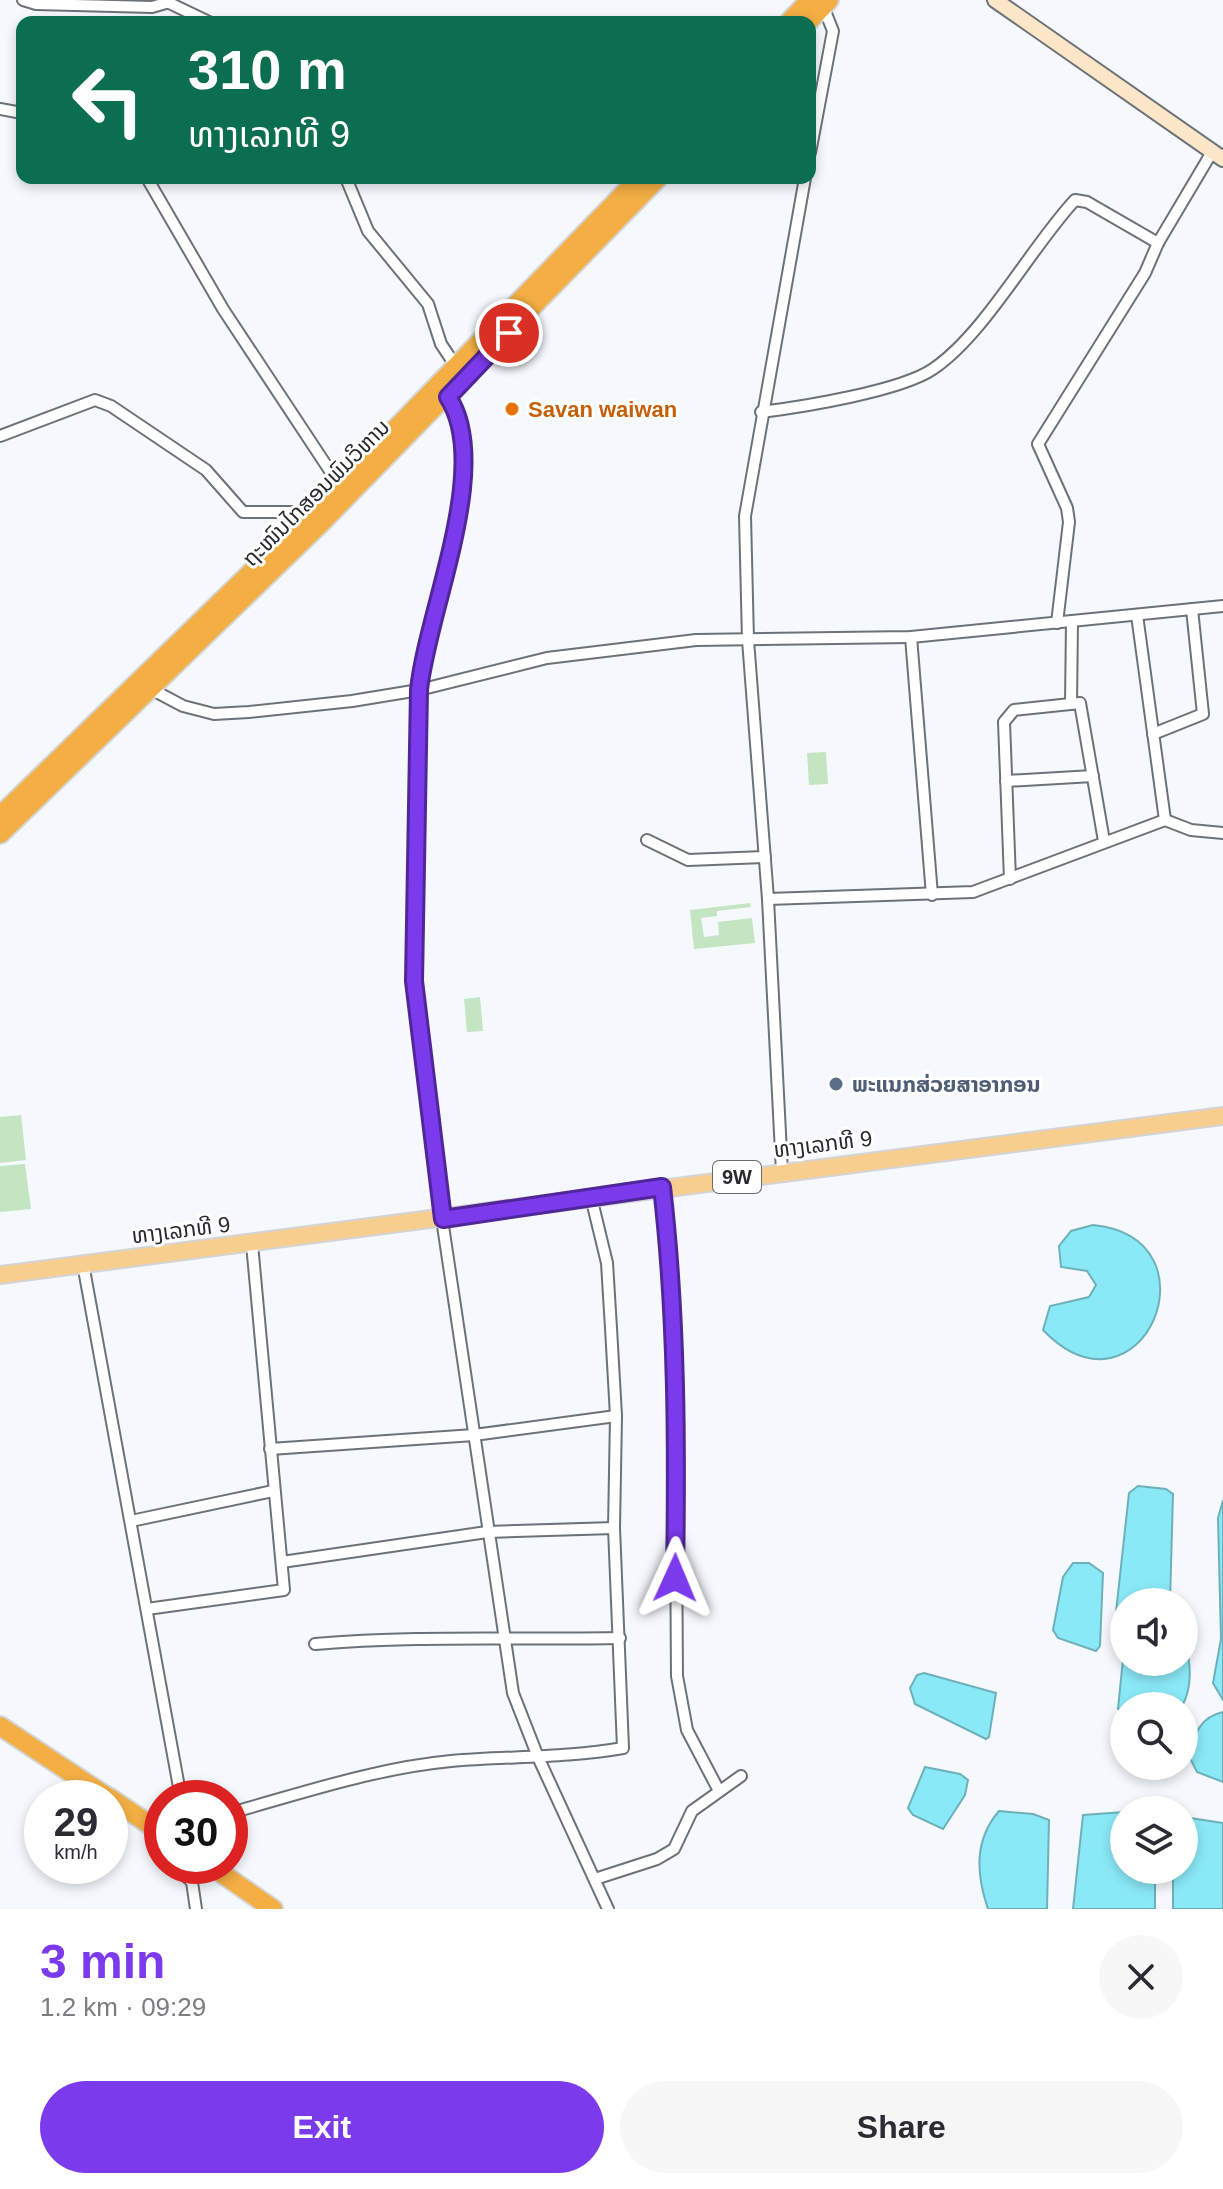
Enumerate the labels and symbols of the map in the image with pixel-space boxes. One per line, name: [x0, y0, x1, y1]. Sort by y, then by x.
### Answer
pin: [475, 299, 543, 367]
place label: Savan waiwan: [528, 397, 677, 422]
marker: Savan waiwan: [503, 400, 521, 418]
street label: ຖະໜົນໄກສອນພົມວິຫານ: [237, 414, 395, 572]
place label: ພະແນກສ່ວຍສາອາກອນ: [852, 1072, 1040, 1097]
marker: ພະແນກສ່ວຍສາອາກອນ: [827, 1075, 845, 1093]
street label: ທາງເລກທີ 9: [772, 1126, 874, 1162]
road number: 9W: [713, 1161, 761, 1193]
street label: ທາງເລກທີ 9: [130, 1212, 232, 1248]
position arrow: [633, 1536, 717, 1620]
speed limit sign: 30: [144, 1780, 248, 1884]

